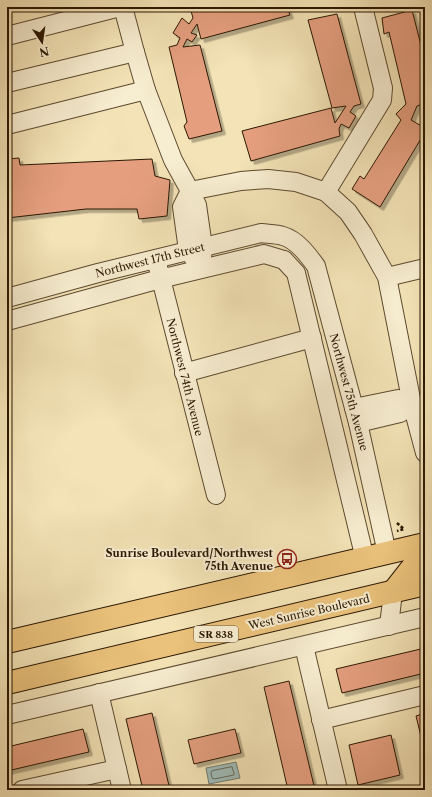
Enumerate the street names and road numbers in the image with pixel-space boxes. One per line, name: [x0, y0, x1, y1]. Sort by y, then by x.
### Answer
street label: Northwest 17th Street: [94, 240, 206, 280]
street label: Northwest 74th Avenue: [164, 317, 206, 437]
street label: Northwest 75th Avenue: [327, 332, 371, 452]
street label: West Sunrise Boulevard: [246, 591, 371, 633]
road number: SR 838: [194, 626, 238, 642]

